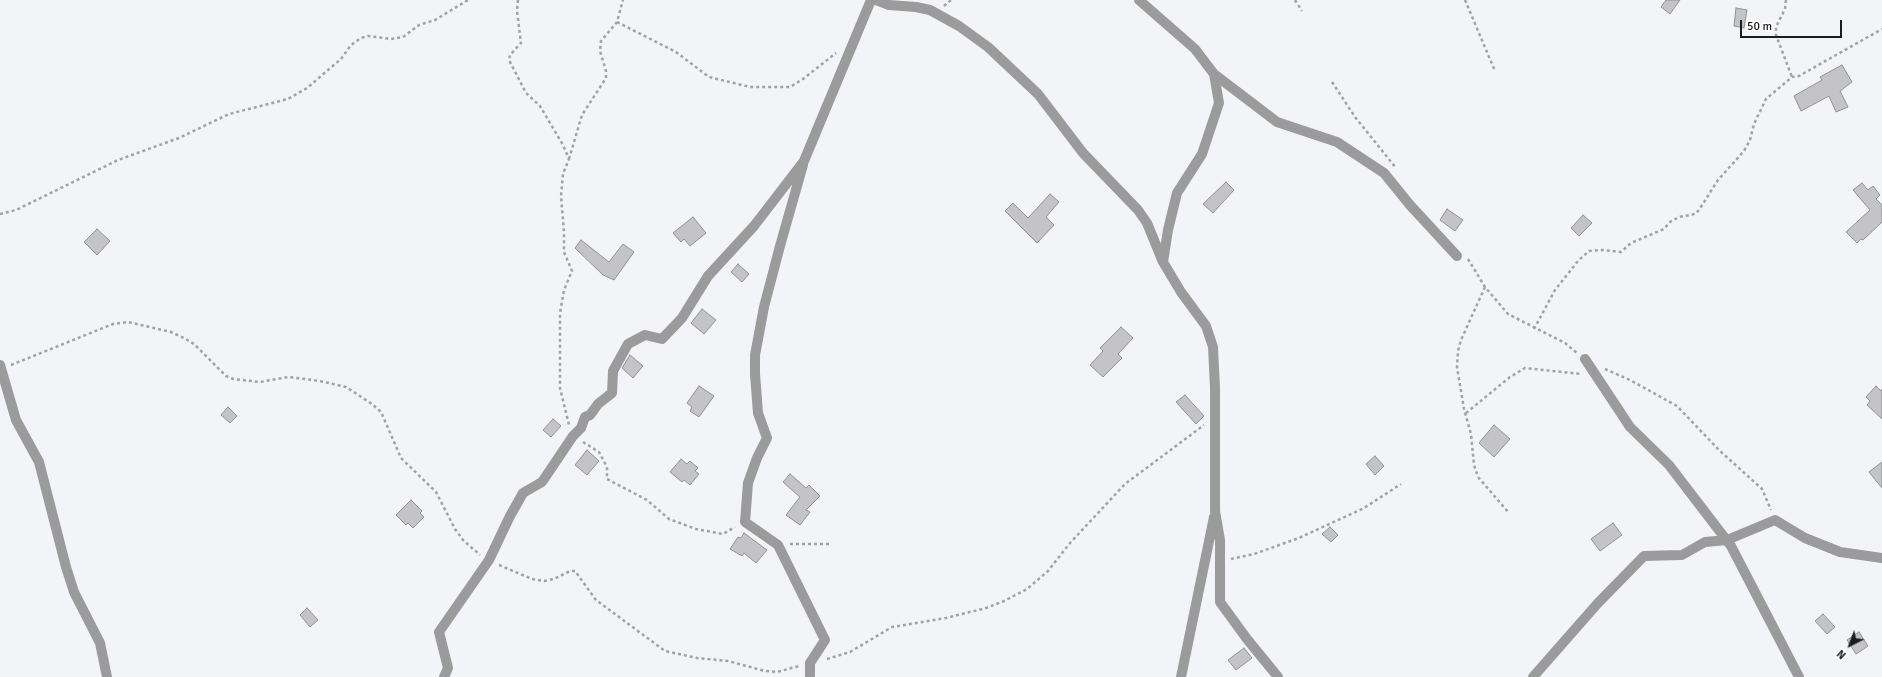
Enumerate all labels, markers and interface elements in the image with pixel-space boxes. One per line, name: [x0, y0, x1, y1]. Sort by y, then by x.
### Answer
scale bar: [1742, 12, 1844, 38]
text: 50 m: [1747, 19, 1772, 34]
north arrow: [1830, 625, 1870, 665]
text: N: [1834, 647, 1849, 662]

